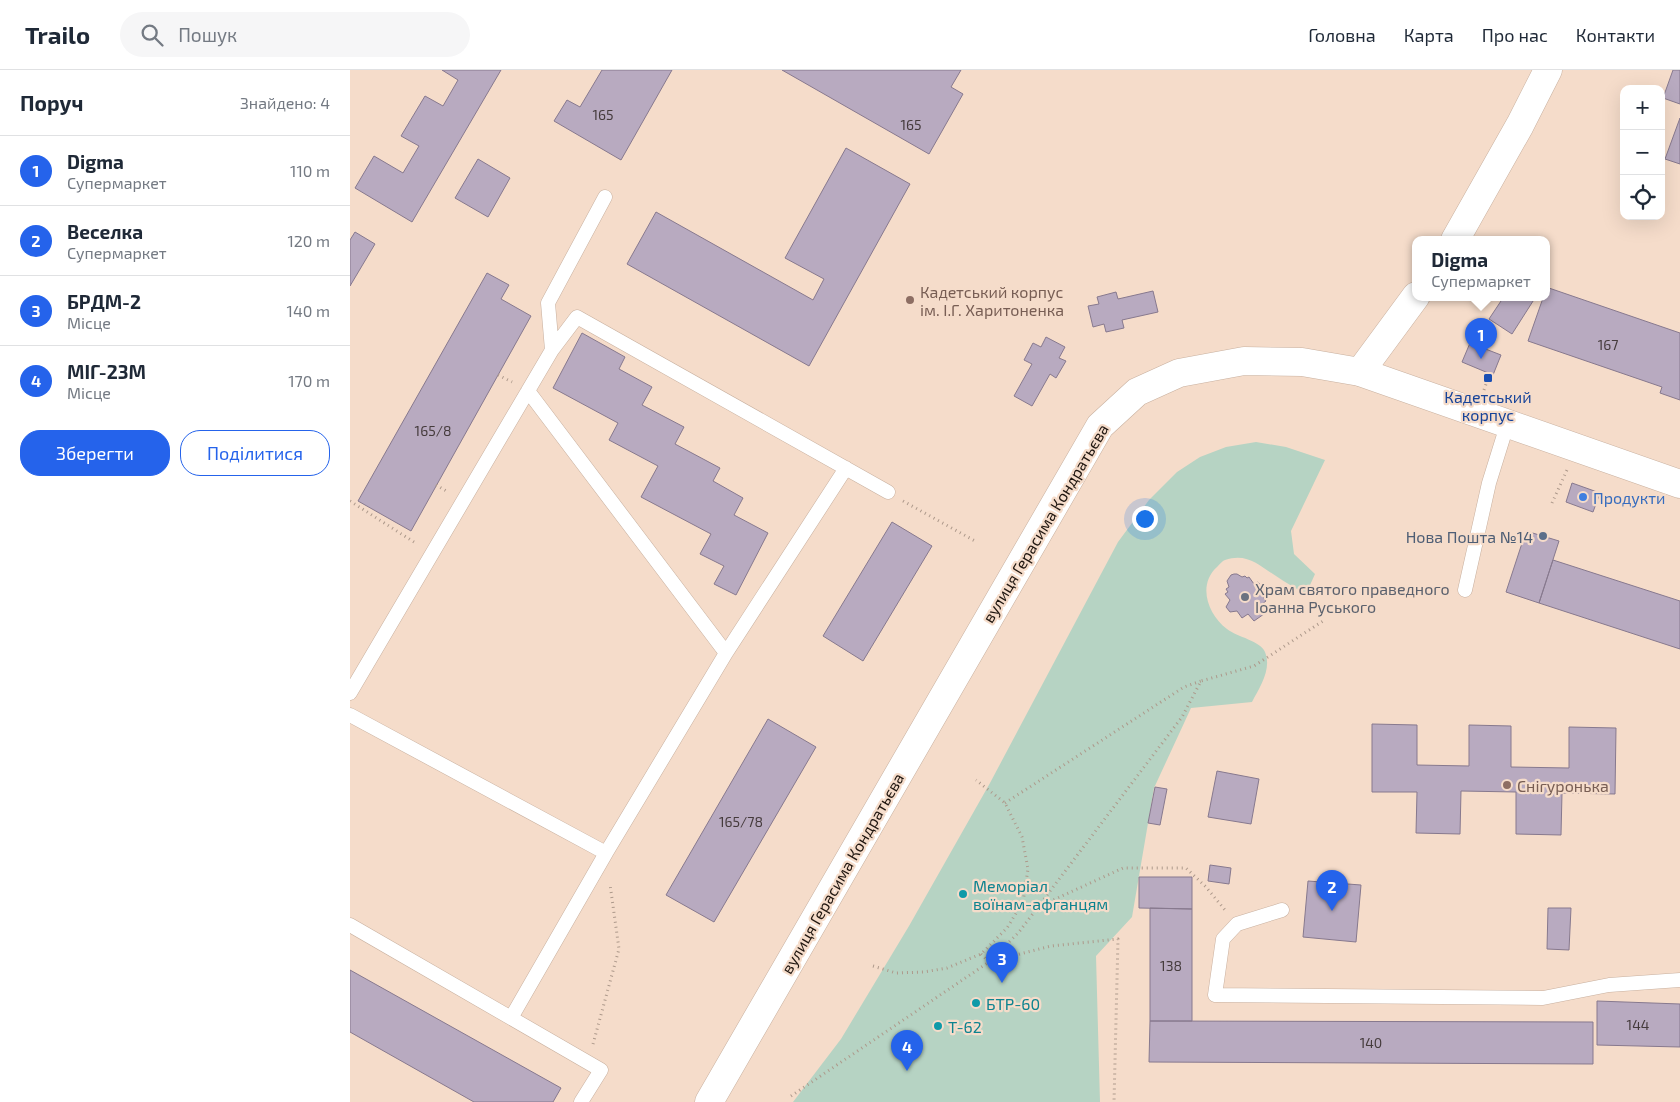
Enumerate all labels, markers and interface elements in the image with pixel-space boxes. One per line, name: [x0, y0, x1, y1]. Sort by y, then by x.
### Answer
search box: [120, 12, 470, 57]
text: Trailo: [25, 20, 90, 49]
icon: search: [138, 21, 166, 49]
text: Пошук: [178, 23, 237, 46]
text: Головна: [1308, 24, 1376, 46]
text: Карта: [1404, 24, 1454, 46]
text: Про нас: [1482, 24, 1548, 46]
text: Контакти: [1576, 24, 1655, 46]
map controls: [1620, 85, 1665, 220]
button: +: [1620, 85, 1665, 130]
text: Поруч: [20, 90, 83, 115]
text: Знайдено: 4: [240, 93, 330, 112]
house number: 165: [592, 106, 614, 123]
house number: 165: [900, 116, 922, 133]
button: −: [1620, 130, 1665, 175]
text: Digma: [67, 150, 124, 173]
text: 1: [33, 161, 39, 180]
text: 110 m: [290, 161, 330, 180]
text: Супермаркет: [67, 173, 166, 192]
button: locate: [1620, 175, 1665, 220]
text: Веселка: [67, 220, 143, 243]
text: 2: [31, 231, 41, 250]
text: 120 m: [287, 231, 330, 250]
popup: [1412, 236, 1550, 301]
text: Супермаркет: [67, 243, 166, 262]
text: Digma: [1431, 248, 1488, 271]
text: Супермаркет: [1431, 271, 1531, 290]
place label: Кадетський корпус ім. І.Г. Харитоненка: [920, 282, 1064, 319]
text: БРДМ-2: [67, 290, 141, 313]
marker: Кадетський корпус ім. І.Г. Харитоненка: [904, 294, 916, 306]
text: 3: [31, 301, 41, 320]
text: 140 m: [287, 301, 330, 320]
text: Місце: [67, 313, 111, 332]
pin: 1: [1465, 318, 1497, 359]
house number: 167: [1598, 336, 1618, 353]
text: МІГ-23М: [67, 360, 146, 383]
text: 4: [31, 371, 41, 390]
text: 170 m: [288, 371, 330, 390]
marker: Кадетський корпус: [1482, 372, 1494, 384]
text: Місце: [67, 383, 111, 402]
place label: Кадетський корпус: [1444, 387, 1532, 425]
street label: вулиця Герасима Кондратьєва: [978, 420, 1113, 626]
house number: 165/8: [415, 422, 451, 439]
button: Зберегти: [20, 430, 170, 476]
button: Поділитися: [180, 430, 330, 476]
place label: Продукти: [1593, 488, 1666, 508]
marker: Продукти: [1577, 491, 1589, 503]
your location: [1132, 506, 1158, 532]
place label: Нова Пошта №14: [1406, 527, 1533, 546]
marker: Нова Пошта №14: [1537, 530, 1549, 542]
place label: Храм святого праведного Іоанна Руського: [1255, 579, 1450, 617]
marker: Храм святого праведного Іоанна Руського: [1239, 591, 1251, 603]
street label: вулиця Герасима Кондратьєва: [777, 769, 908, 977]
place label: Снігуронька: [1517, 776, 1609, 796]
marker: Снігуронька: [1501, 779, 1513, 791]
house number: 165/78: [719, 813, 763, 830]
pin: 2: [1316, 870, 1348, 911]
place label: Меморіал воїнам-афганцям: [973, 876, 1108, 913]
marker: Меморіал воїнам-афганцям: [957, 888, 969, 900]
pin: 3: [986, 942, 1018, 983]
house number: 138: [1160, 957, 1182, 974]
place label: БТР-60: [986, 994, 1040, 1013]
marker: БТР-60: [970, 997, 982, 1009]
house number: 144: [1627, 1016, 1649, 1033]
place label: Т-62: [948, 1017, 982, 1036]
marker: Т-62: [932, 1020, 944, 1032]
pin: 4: [891, 1030, 923, 1071]
house number: 140: [1360, 1034, 1382, 1051]

